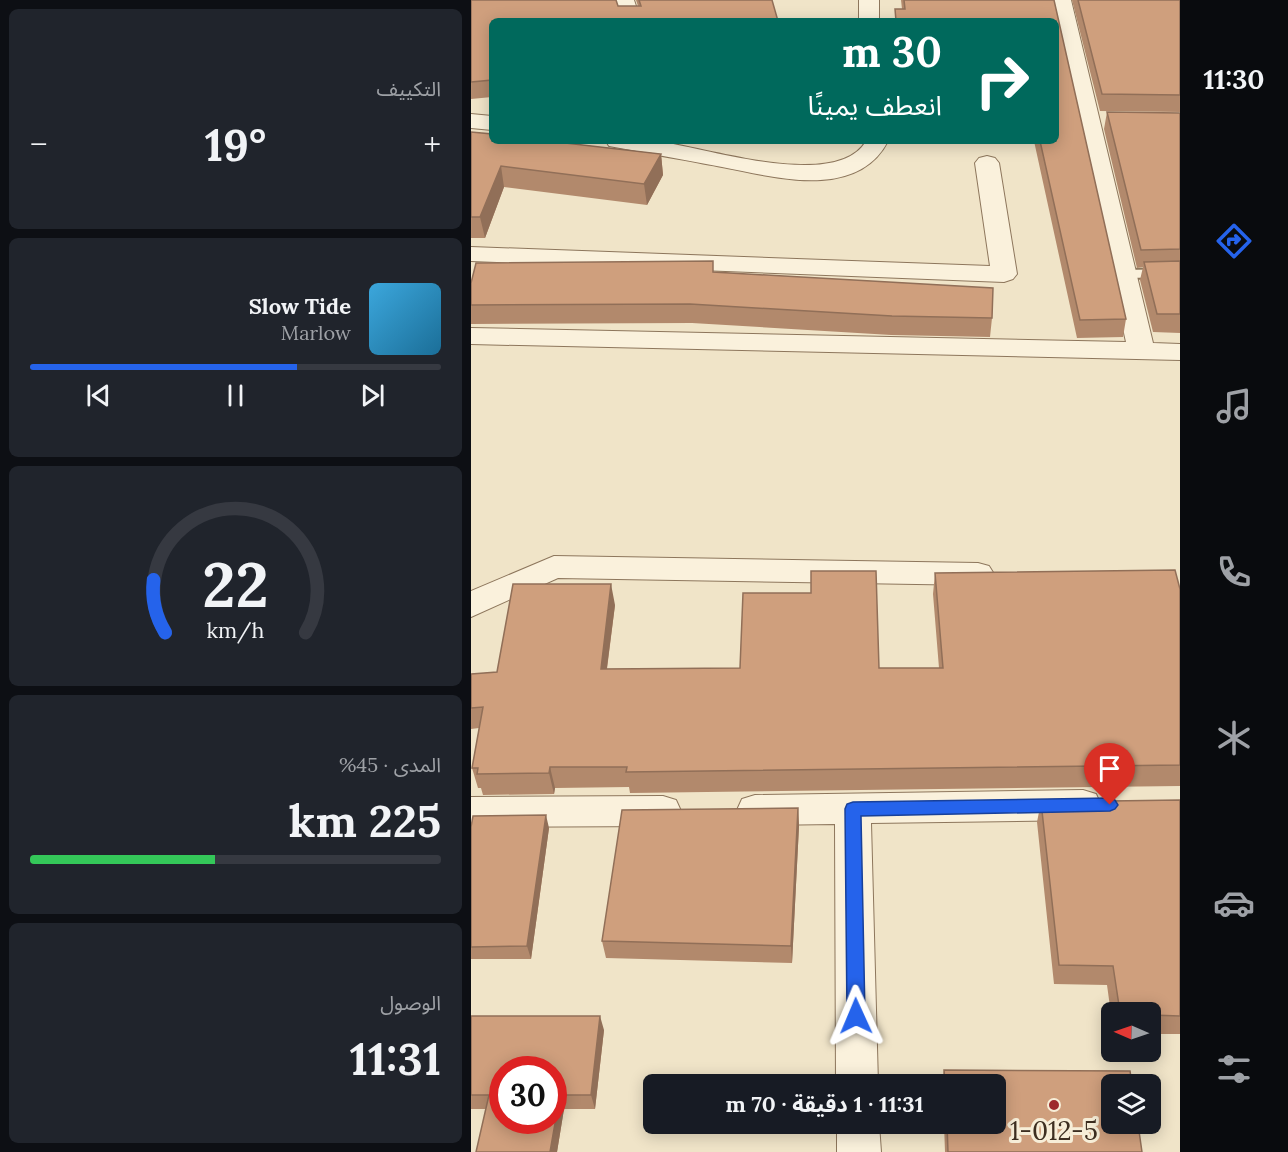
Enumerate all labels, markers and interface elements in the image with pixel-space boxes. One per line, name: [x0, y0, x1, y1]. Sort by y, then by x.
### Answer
text: 30 m: [842, 25, 942, 79]
icon: right: [963, 42, 1041, 120]
text: 11:30: [1204, 62, 1264, 96]
text: التكييف: [377, 76, 441, 101]
text: انعطف يمينًا: [807, 88, 942, 122]
text: 19°: [205, 116, 266, 173]
text: −: [30, 123, 48, 165]
text: +: [423, 123, 441, 165]
icon: directions: [1213, 220, 1255, 262]
text: Slow Tide: [249, 292, 351, 320]
text: Marlow: [281, 320, 351, 345]
icon: previous: [82, 379, 115, 412]
icon: pause: [219, 379, 252, 412]
icon: next: [356, 379, 389, 412]
icon: music: [1213, 385, 1255, 427]
text: 22: [202, 544, 269, 624]
icon: phone: [1213, 551, 1255, 593]
text: km/h: [207, 616, 265, 644]
icon: climate: [1213, 717, 1255, 759]
pin: [1084, 743, 1135, 805]
text: المدى · 45%: [339, 752, 441, 777]
icon: arrive: [1093, 752, 1126, 785]
text: 225 km: [289, 792, 441, 849]
icon: car: [1213, 882, 1255, 924]
position arrow: [824, 984, 888, 1048]
text: الوصول: [380, 990, 441, 1015]
north arrow: [1101, 1002, 1161, 1062]
map controls: [1101, 1002, 1161, 1134]
text: 11:31: [350, 1030, 441, 1087]
icon: filters: [1213, 1048, 1255, 1090]
speed limit sign: 30: [489, 1056, 567, 1134]
button: layers: [1101, 1074, 1161, 1134]
text: 11:31 · 1 دقيقة · 70 m: [725, 1090, 924, 1118]
marker: 1-012-5: [1047, 1098, 1061, 1112]
place label: 1-012-5: [1010, 1114, 1098, 1147]

